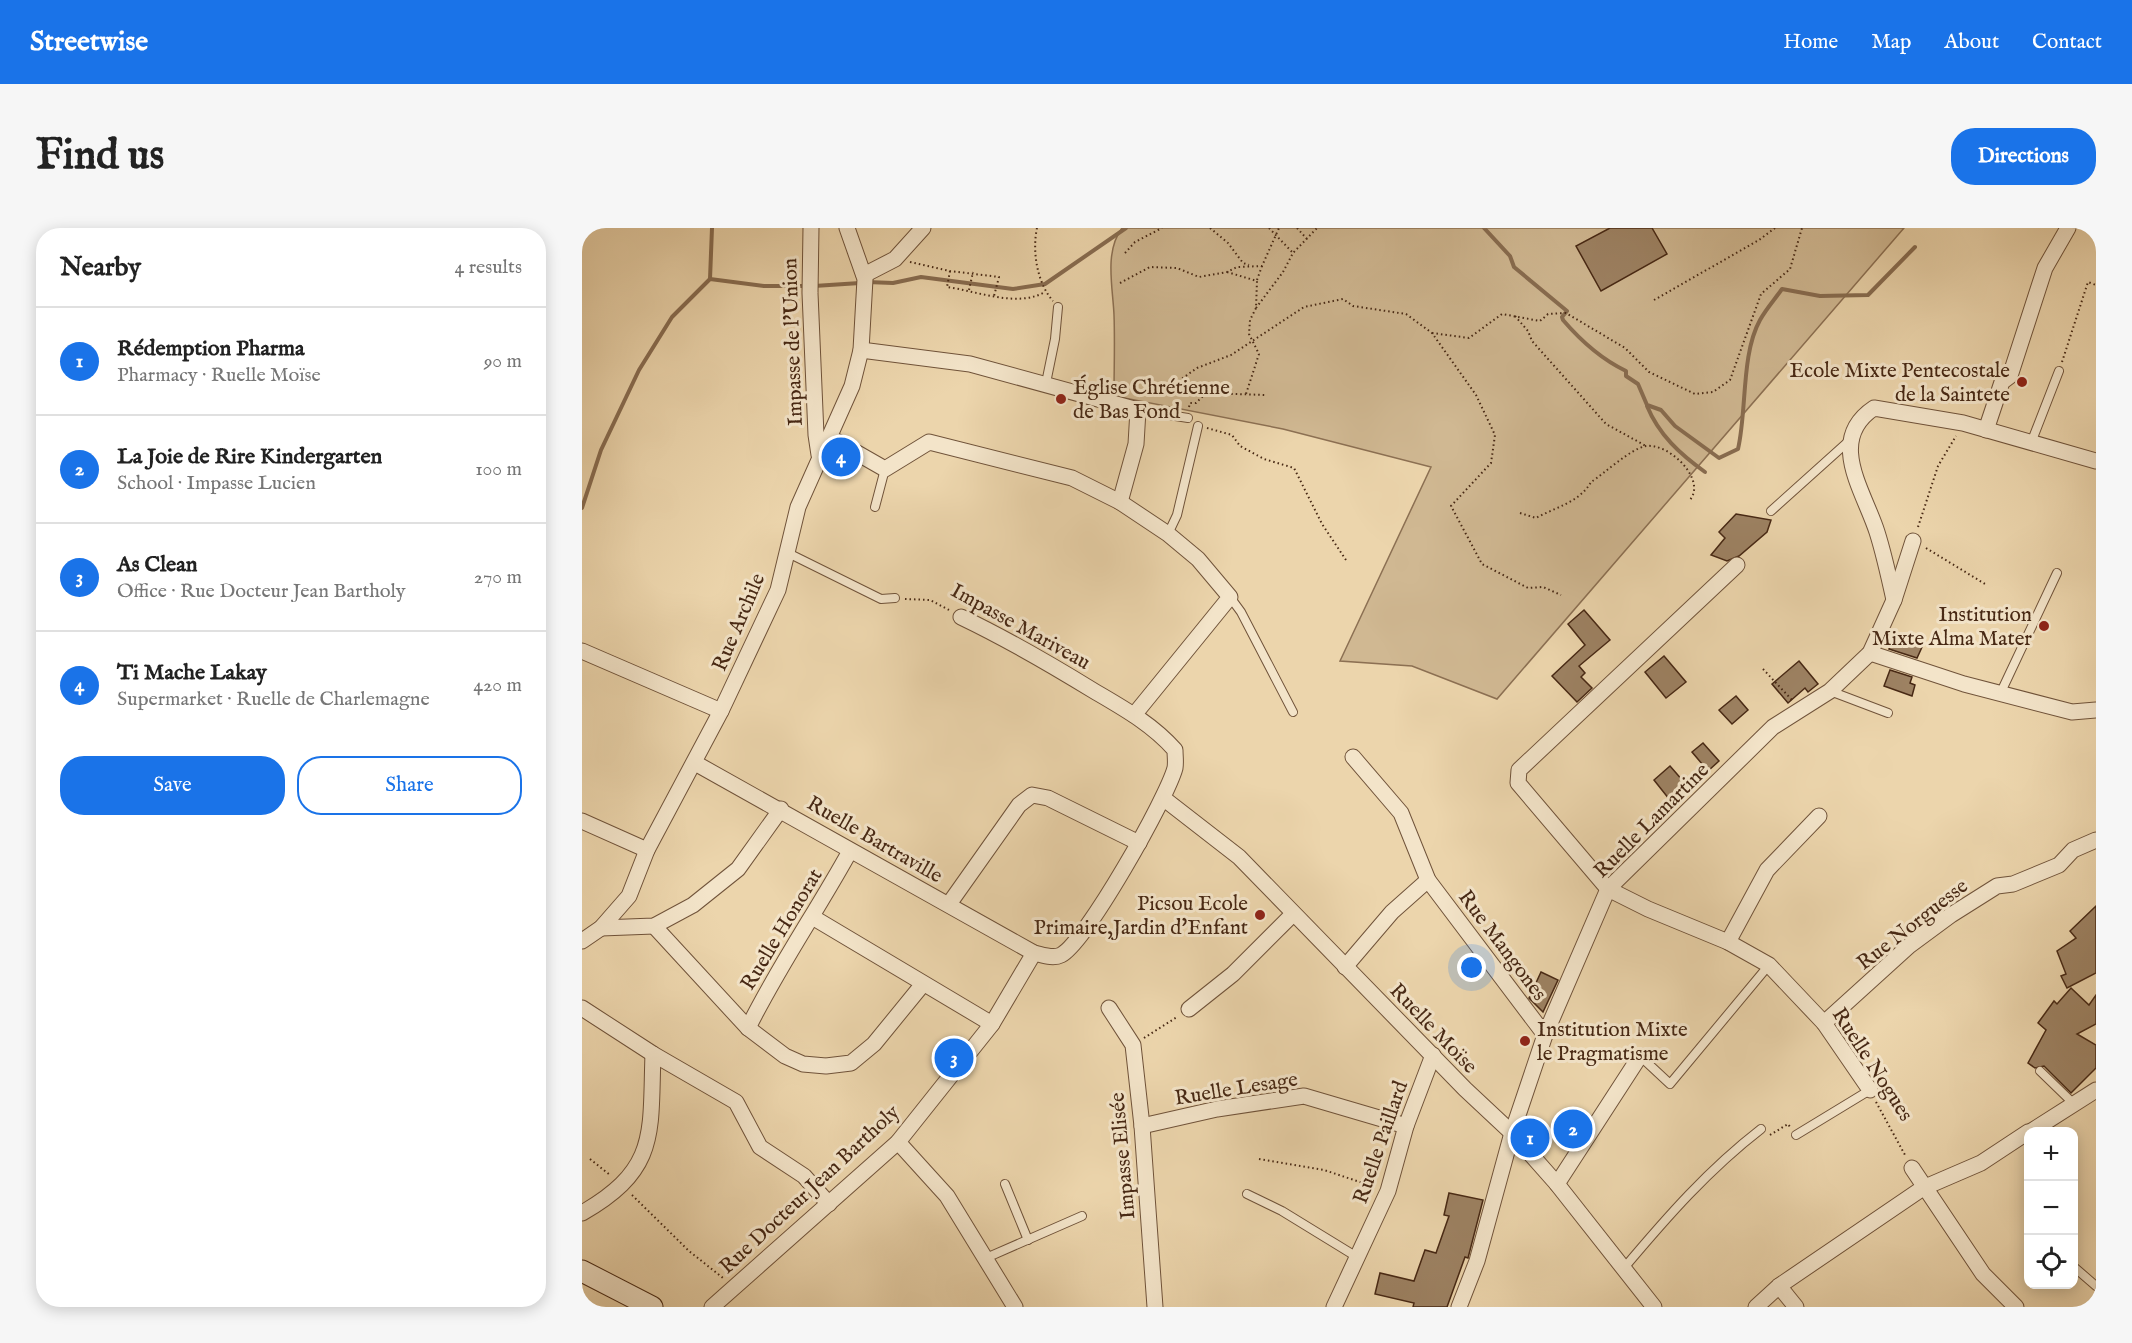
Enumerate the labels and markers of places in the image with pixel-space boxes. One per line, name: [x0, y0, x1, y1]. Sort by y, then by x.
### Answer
place label: Ecole Mixte Pentecostale de la Saintete: [1790, 358, 2010, 409]
place label: Église Chrétienne de Bas Fond: [1073, 374, 1230, 426]
marker: Ecole Mixte Pentecostale de la Saintete: [2015, 375, 2029, 389]
marker: Église Chrétienne de Bas Fond: [1054, 392, 1068, 406]
pin: 4: [822, 434, 860, 480]
place label: Institution Mixte Alma Mater: [1872, 602, 2032, 653]
marker: Institution Mixte Alma Mater: [2037, 619, 2051, 633]
place label: Picsou Ecole Primaire,Jardin d'Enfant: [1034, 891, 1248, 942]
marker: Picsou Ecole Primaire,Jardin d'Enfant: [1253, 908, 1267, 922]
place label: Institution Mixte le Pragmatisme: [1537, 1017, 1688, 1068]
marker: Institution Mixte le Pragmatisme: [1518, 1034, 1532, 1048]
pin: 3: [934, 1036, 974, 1080]
pin: 2: [1554, 1106, 1592, 1152]
pin: 1: [1510, 1116, 1550, 1160]

